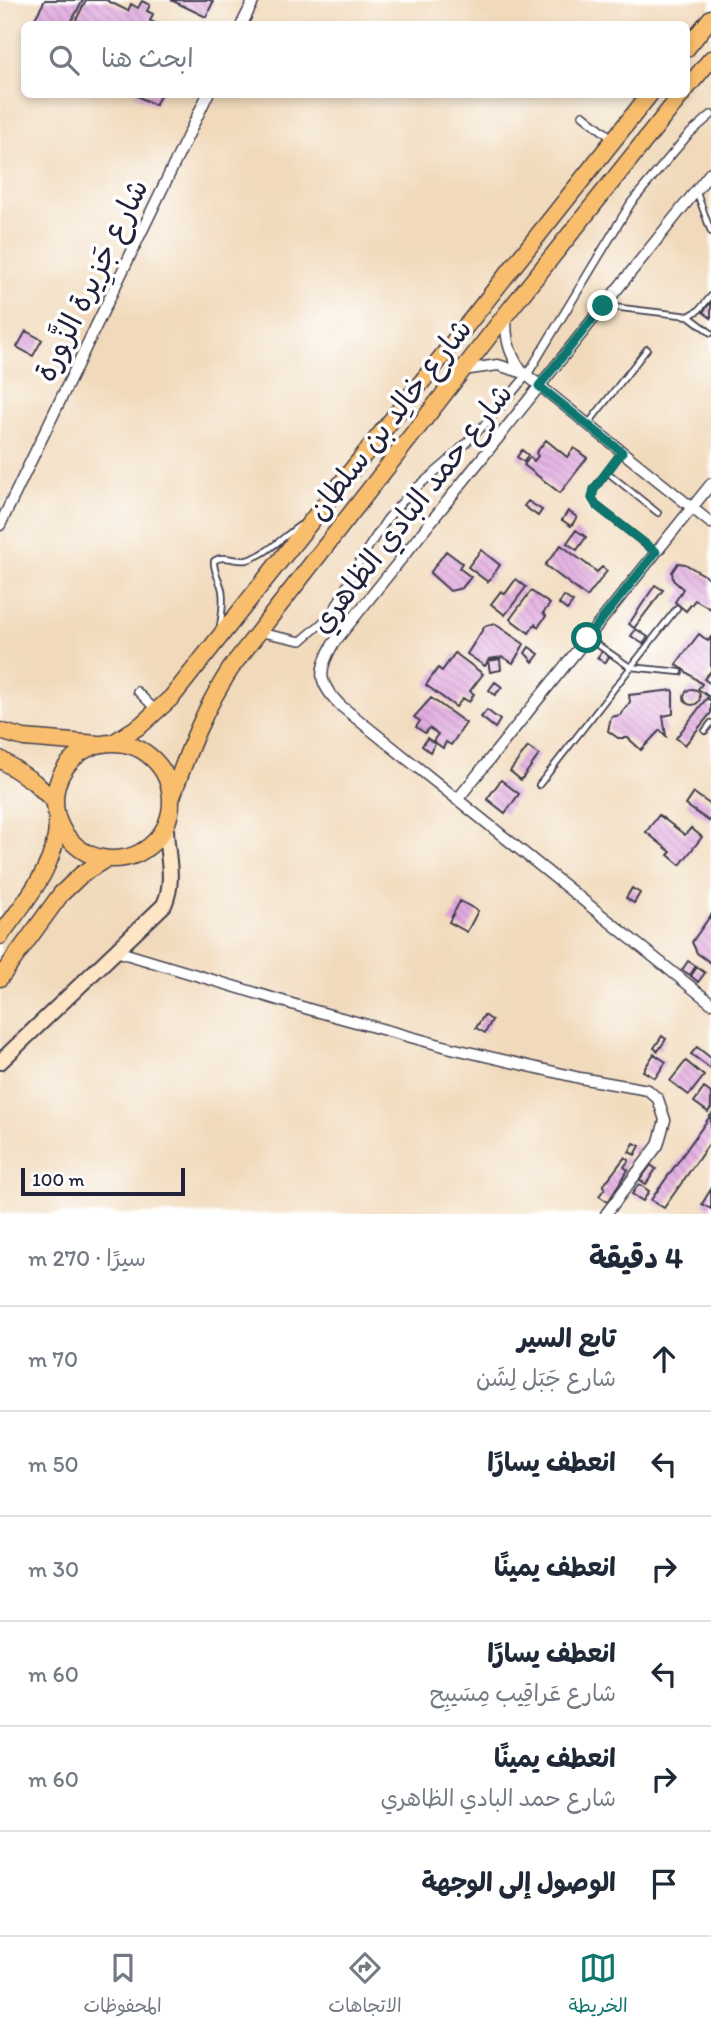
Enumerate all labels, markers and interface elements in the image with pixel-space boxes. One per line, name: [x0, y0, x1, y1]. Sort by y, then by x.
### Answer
search box: [21, 21, 690, 98]
icon: search: [45, 41, 83, 79]
text: ابحث هنا: [101, 42, 194, 74]
street label: شارع جَزِيرة الزَّورة: [26, 173, 160, 389]
route end: [587, 290, 618, 321]
street label: شارع خالِد بن سلطان: [299, 311, 482, 529]
street label: شارع حمد البادي الظاهري: [302, 376, 522, 642]
route start: [571, 622, 602, 653]
scale bar: [21, 1165, 186, 1197]
text: 100 m: [32, 1168, 84, 1191]
text: 4 دقيقة: [589, 1239, 683, 1276]
text: سيرًا · 270 m: [28, 1244, 146, 1272]
text: تابع السير: [518, 1322, 616, 1354]
icon: ahead: [645, 1340, 683, 1378]
text: 70 m: [28, 1345, 78, 1373]
text: شارع جَبَل لِشَن: [476, 1364, 616, 1392]
icon: left: [645, 1445, 683, 1483]
text: انعطف يسارًا: [487, 1446, 616, 1478]
text: 50 m: [28, 1450, 79, 1478]
icon: right: [645, 1550, 683, 1588]
text: انعطف يمينًا: [494, 1551, 616, 1583]
text: 30 m: [28, 1555, 79, 1583]
text: انعطف يسارًا: [487, 1637, 616, 1669]
icon: left: [645, 1655, 683, 1693]
text: 60 m: [28, 1660, 79, 1688]
text: شارع عَراقِيب مِسَيبِح: [430, 1679, 616, 1707]
text: انعطف يمينًا: [494, 1742, 616, 1774]
icon: right: [645, 1760, 683, 1798]
text: 60 m: [28, 1765, 79, 1793]
text: شارع حمد البادي الظاهري: [381, 1784, 616, 1812]
icon: arrive: [645, 1865, 683, 1903]
text: الوصول إلى الوجهة: [422, 1866, 616, 1898]
tab: المحفوظات: [83, 1949, 162, 2022]
tab: الاتجاهات: [328, 1949, 402, 2022]
tab: الخريطة: [568, 1949, 628, 2022]

